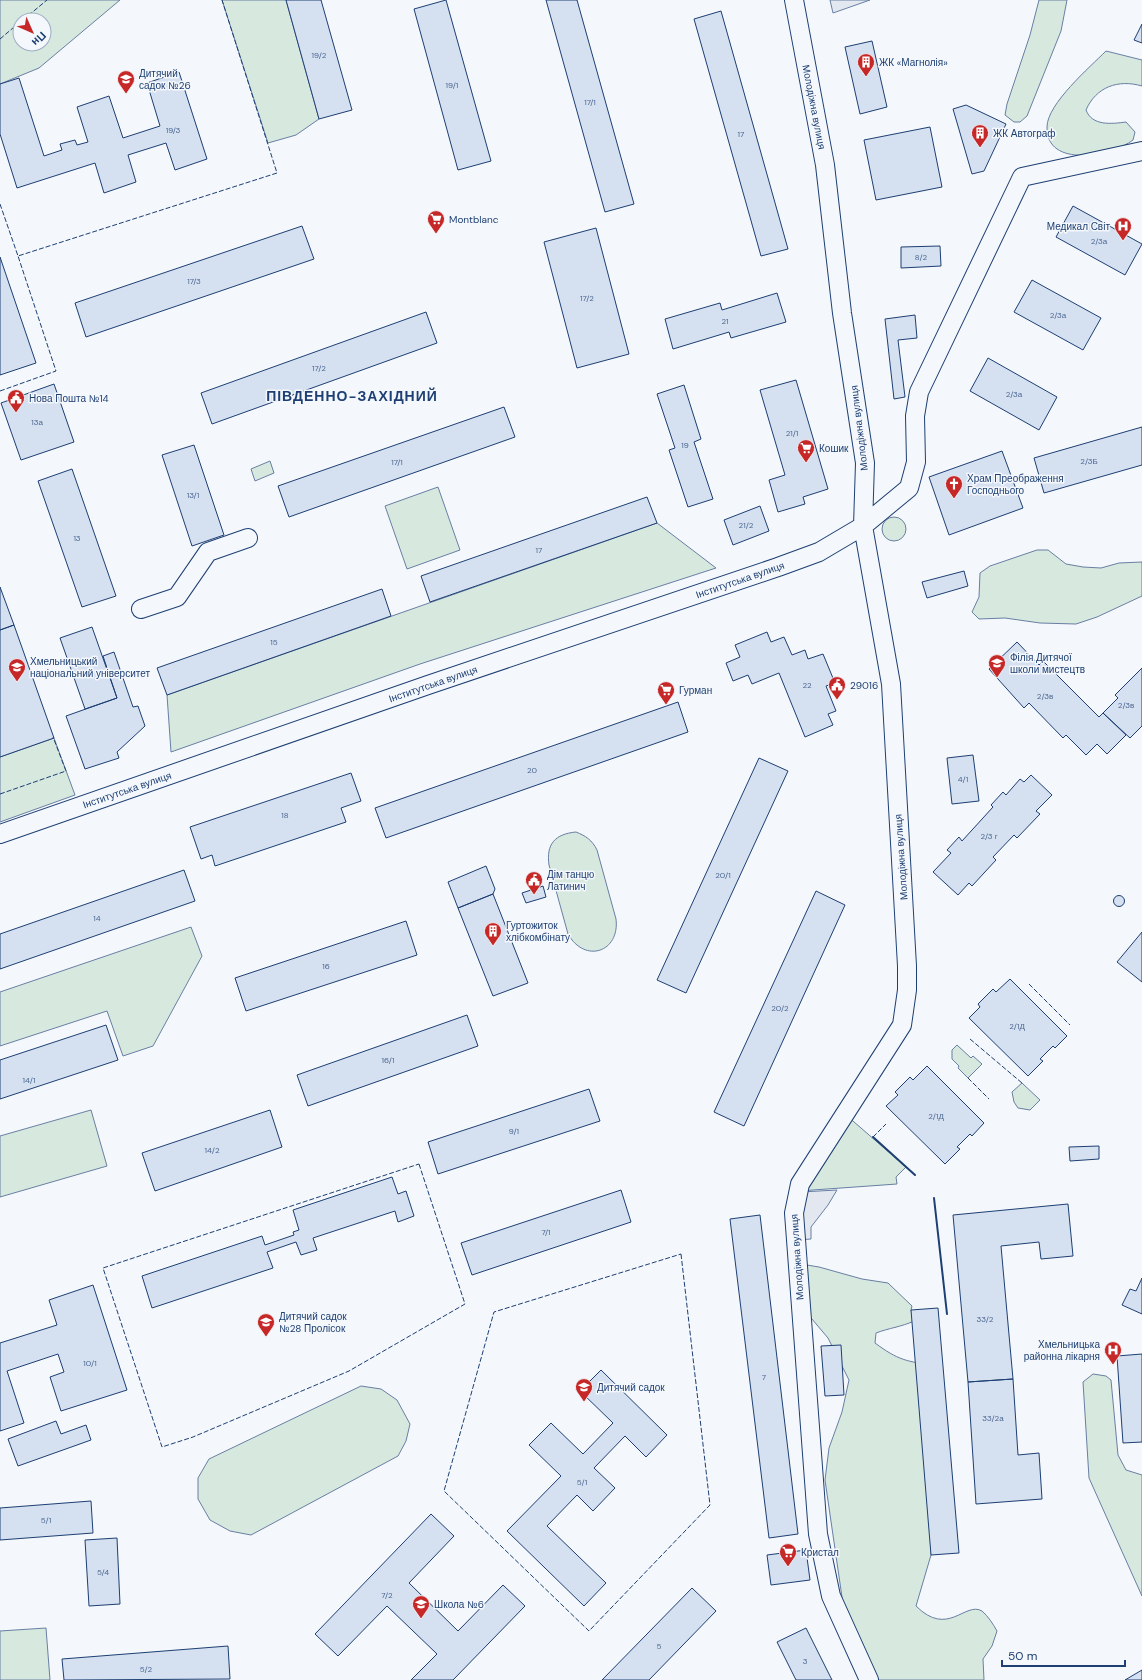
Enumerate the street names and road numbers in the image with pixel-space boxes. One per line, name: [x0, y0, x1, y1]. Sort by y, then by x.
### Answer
street label: Молодіжна вулиця: [799, 64, 829, 150]
street label: Молодіжна вулиця: [847, 385, 871, 471]
street label: Інститутська вулиця: [694, 559, 786, 601]
street label: Інститутська вулиця: [387, 663, 479, 705]
street label: Інститутська вулиця: [81, 769, 173, 811]
street label: Молодіжна вулиця: [892, 814, 910, 900]
street label: Молодіжна вулиця: [788, 1214, 806, 1300]

